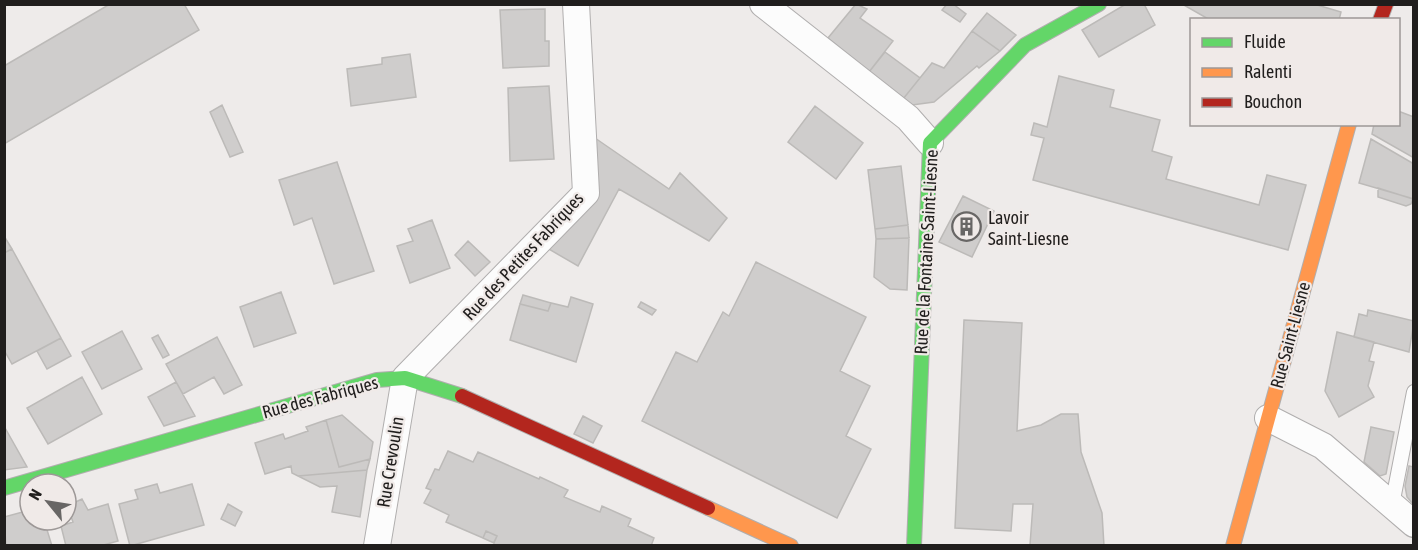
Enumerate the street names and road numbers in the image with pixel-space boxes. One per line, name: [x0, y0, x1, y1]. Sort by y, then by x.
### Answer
street label: Rue de la Fontaine Saint-Liesne: [910, 149, 942, 355]
street label: Rue des Petites Fabriques: [458, 188, 588, 324]
street label: Rue Saint-Liesne: [1266, 279, 1314, 391]
street label: Rue des Fabriques: [260, 371, 380, 423]
street label: Rue Crevoulin: [372, 415, 408, 509]

